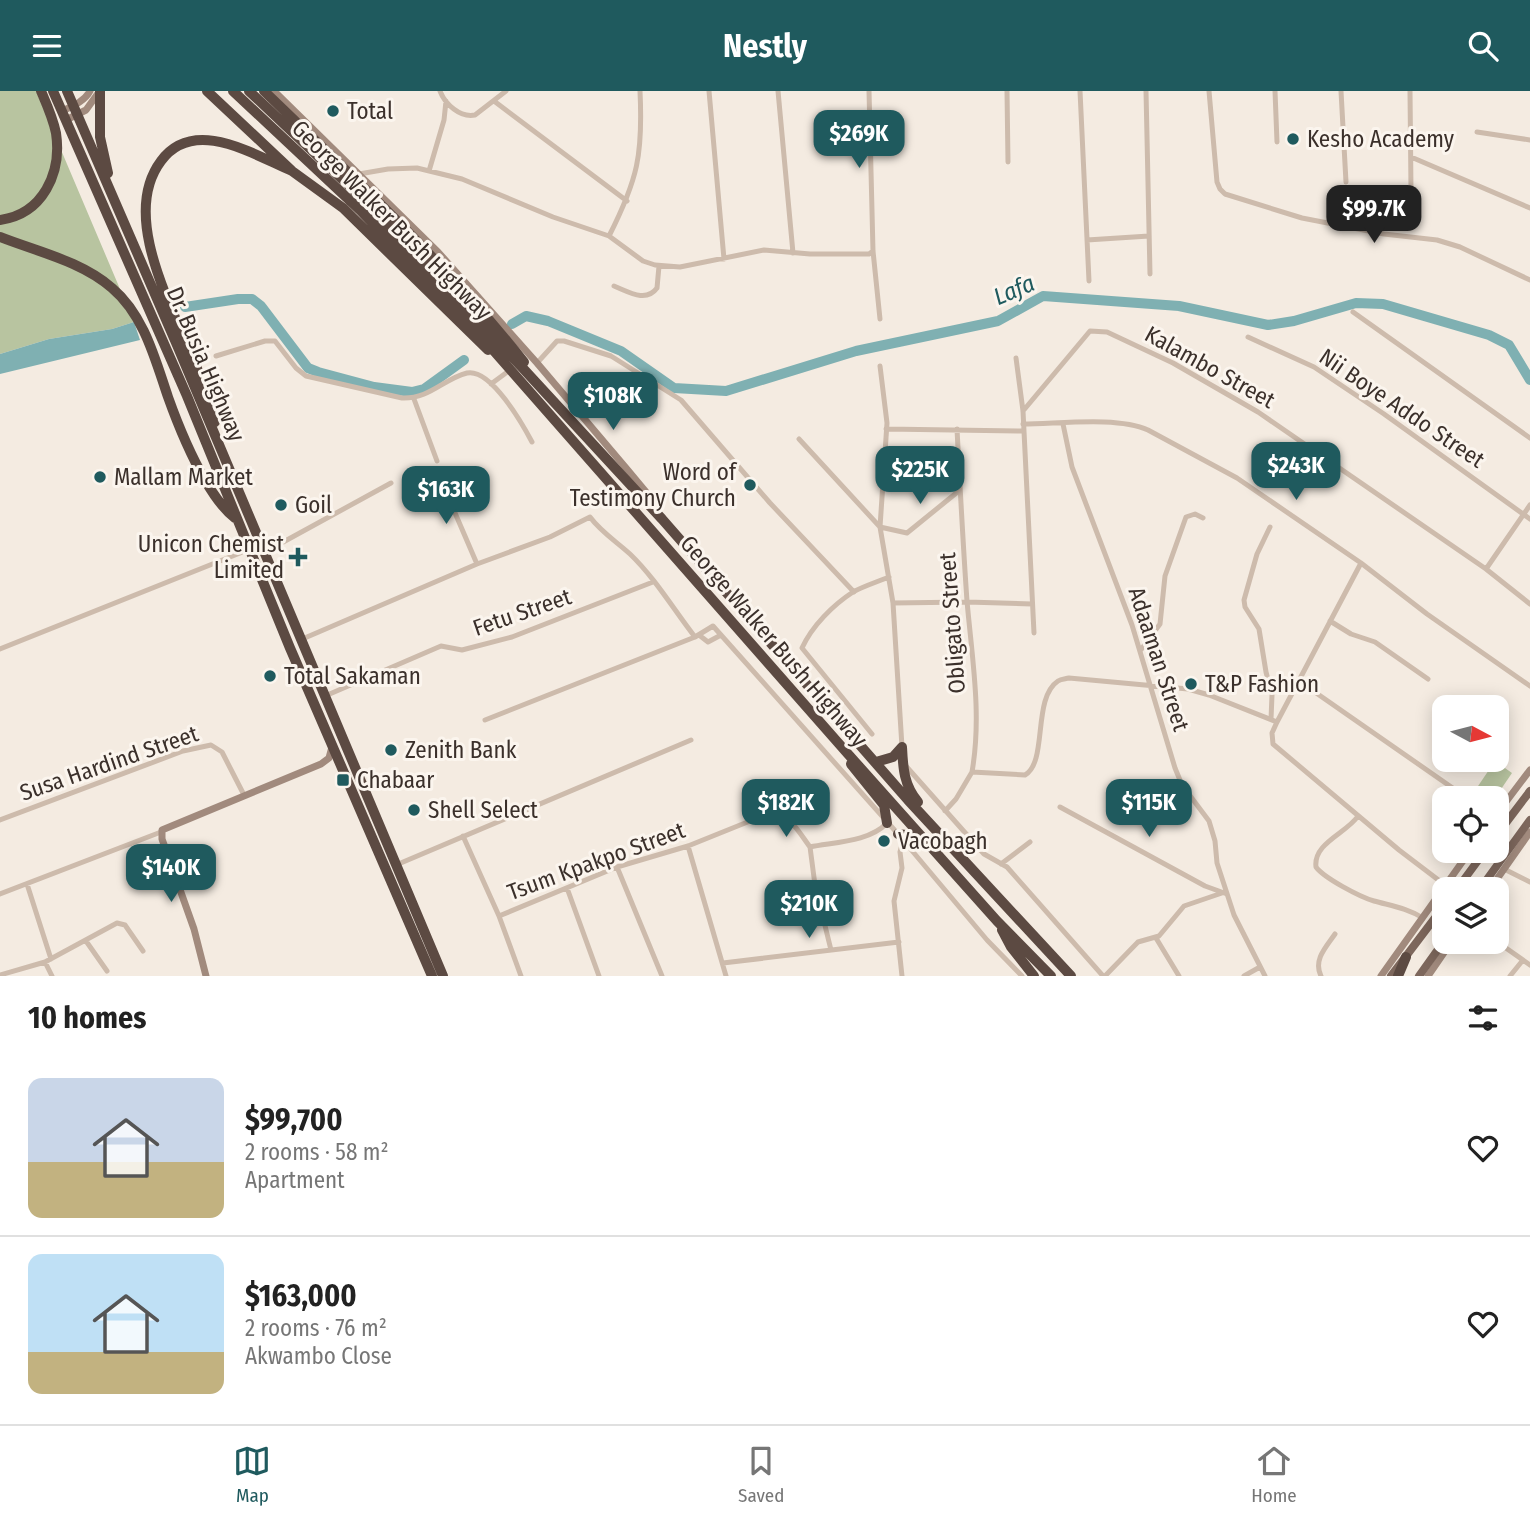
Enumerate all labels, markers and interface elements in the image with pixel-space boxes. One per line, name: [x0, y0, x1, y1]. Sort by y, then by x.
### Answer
icon: menu: [28, 27, 66, 65]
text: Nestly: [723, 27, 807, 65]
icon: search: [1464, 27, 1502, 65]
place label: Total: [347, 97, 393, 125]
marker: Total: [325, 103, 341, 119]
pin: $269K: [810, 111, 908, 170]
street label: George Walker Bush Highway: [286, 114, 498, 326]
text: $269K: [830, 119, 888, 147]
place label: Kesho Academy: [1307, 125, 1455, 153]
marker: Kesho Academy: [1285, 131, 1301, 147]
pin: $99.7K: [1317, 185, 1431, 245]
text: $99.7K: [1342, 194, 1406, 222]
water label: Lafa: [989, 269, 1039, 311]
street label: Dr. Busia Highway: [161, 282, 251, 446]
street label: Kalambo Street: [1140, 320, 1280, 414]
street label: Nii Boye Addo Street: [1314, 342, 1490, 474]
pin: $108K: [564, 373, 662, 432]
text: $108K: [584, 381, 642, 409]
pin: $243K: [1247, 443, 1345, 502]
pin: $225K: [871, 447, 969, 506]
text: $243K: [1267, 451, 1325, 479]
text: $225K: [891, 455, 949, 483]
place label: Word of Testimony Church: [570, 458, 738, 512]
place label: Mallam Market: [114, 463, 253, 491]
pin: $163K: [397, 467, 495, 526]
marker: Mallam Market: [92, 469, 108, 485]
text: $163K: [418, 475, 474, 503]
marker: Word of Testimony Church: [742, 477, 758, 493]
place label: Goil: [295, 491, 332, 519]
marker: Goil: [273, 497, 289, 513]
place label: Unicon Chemist Limited: [138, 530, 284, 584]
street label: George Walker Bush Highway: [675, 530, 874, 753]
marker: Unicon Chemist Limited: [290, 549, 306, 565]
street label: Obligato Street: [933, 551, 971, 695]
street label: Fetu Street: [469, 582, 575, 642]
street label: Adaaman Street: [1123, 583, 1196, 735]
place label: Total Sakaman: [284, 662, 421, 690]
marker: Total Sakaman: [262, 668, 278, 684]
place label: T&P Fashion: [1205, 670, 1319, 698]
marker: T&P Fashion: [1183, 676, 1199, 692]
north arrow: [1432, 695, 1508, 772]
map controls: [1432, 695, 1509, 954]
street label: Susa Hardind Street: [16, 719, 202, 807]
place label: Zenith Bank: [405, 736, 517, 764]
marker: Zenith Bank: [383, 742, 399, 758]
place label: Chabaar: [357, 766, 434, 794]
marker: Chabaar: [335, 772, 351, 788]
pin: $182K: [737, 779, 835, 839]
pin: $115K: [1100, 779, 1198, 839]
button: locate: [1432, 786, 1509, 863]
text: $182K: [758, 788, 814, 816]
text: $115K: [1122, 788, 1176, 816]
place label: Shell Select: [428, 796, 538, 824]
marker: Shell Select: [406, 802, 422, 818]
street label: Tsum Kpakpo Street: [503, 816, 689, 906]
place label: Vacobagh: [898, 827, 988, 855]
marker: Vacobagh: [876, 833, 892, 849]
pin: $140K: [122, 845, 220, 904]
text: $140K: [142, 853, 200, 881]
button: layers: [1432, 877, 1509, 954]
pin: $210K: [760, 881, 858, 940]
text: $210K: [780, 889, 838, 917]
icon: filters: [1464, 999, 1502, 1037]
text: 10 homes: [28, 1000, 146, 1036]
text: $99,700: [245, 1102, 343, 1138]
icon: home: [84, 1106, 168, 1190]
icon: heart: [1464, 1129, 1502, 1167]
text: 2 rooms · 58 m²: [245, 1138, 389, 1166]
text: Apartment: [245, 1166, 345, 1194]
text: $163,000: [245, 1278, 357, 1314]
icon: home: [84, 1282, 168, 1366]
icon: heart: [1464, 1305, 1502, 1343]
text: 2 rooms · 76 m²: [245, 1314, 387, 1342]
text: Akwambo Close: [245, 1342, 392, 1370]
tab: Map: [233, 1442, 271, 1507]
tab: Saved: [738, 1442, 784, 1507]
tab: Home: [1251, 1442, 1297, 1507]

